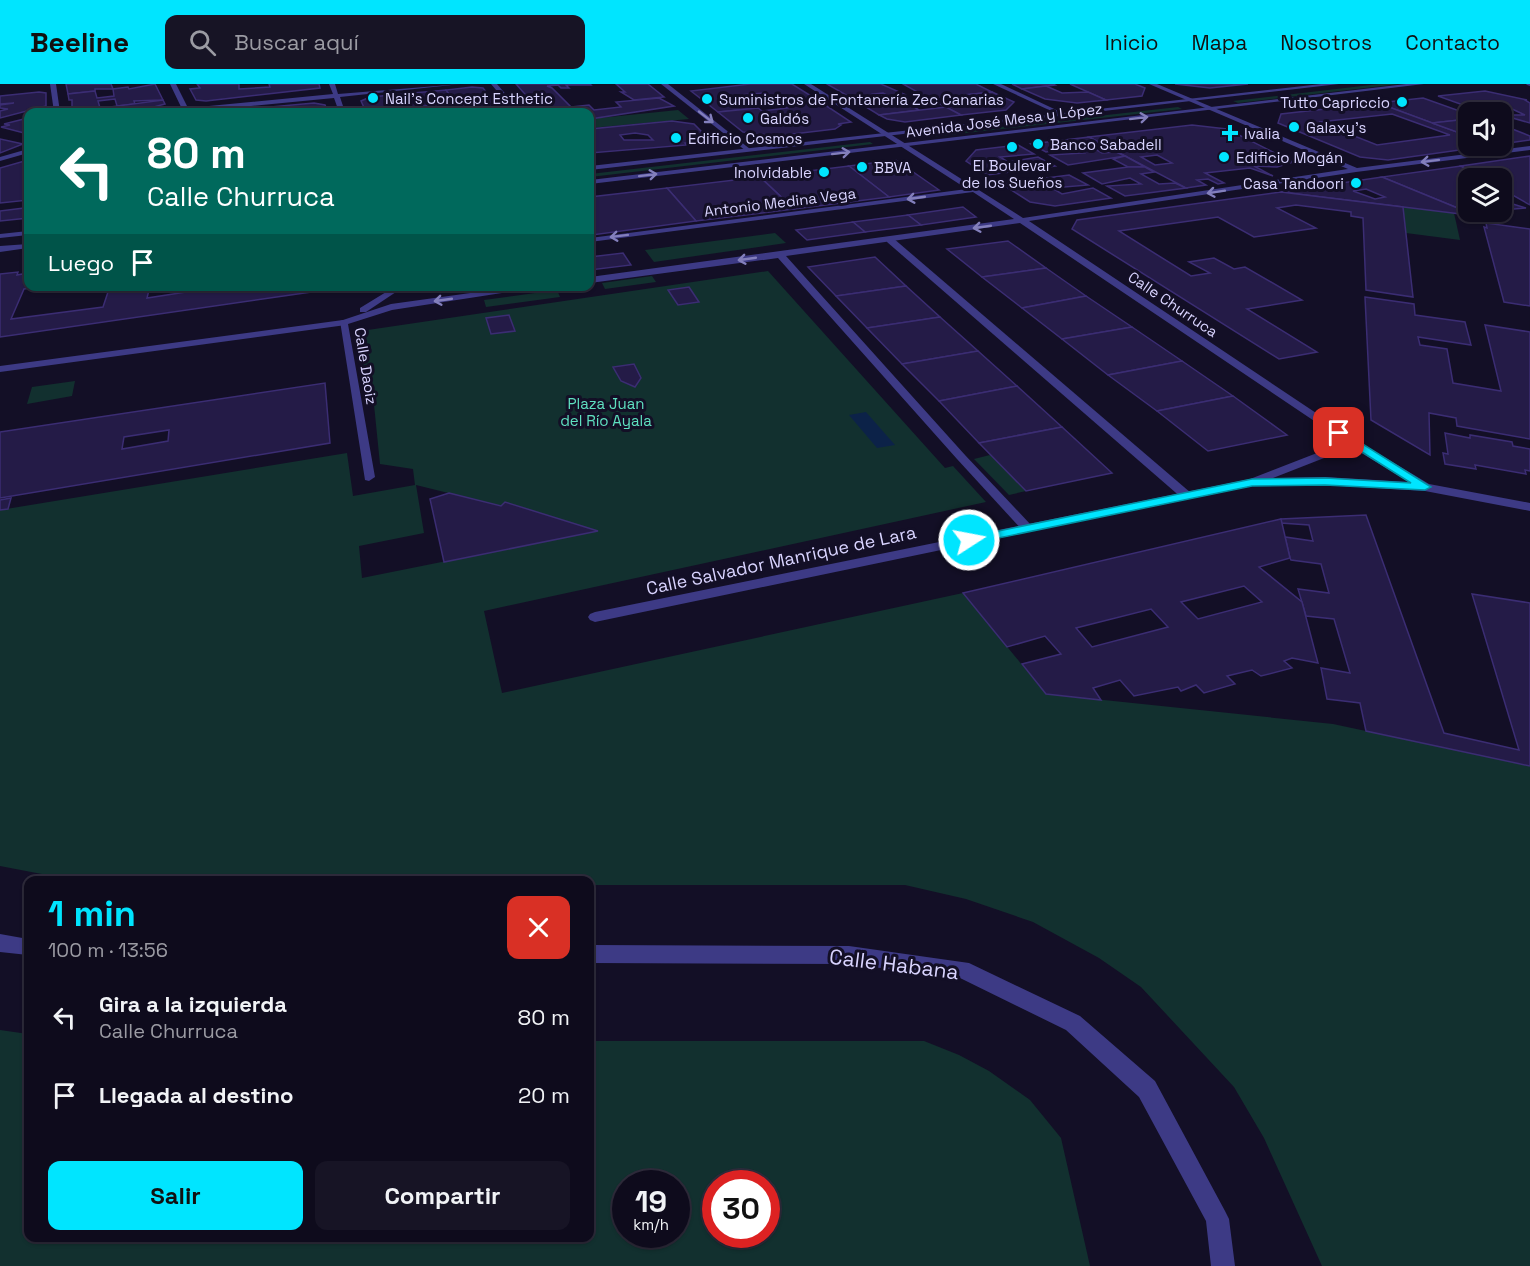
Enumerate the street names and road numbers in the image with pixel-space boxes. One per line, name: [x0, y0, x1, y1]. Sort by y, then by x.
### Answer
street label: Avenida José Mesa y López: [905, 99, 1103, 141]
street label: Antonio Medina Vega: [703, 183, 857, 221]
street label: Calle Churruca: [1124, 267, 1222, 341]
street label: Calle Daoiz: [351, 326, 381, 406]
street label: Calle Salvador Manrique de Lara: [644, 520, 918, 600]
street label: Calle Habana: [828, 943, 960, 985]

